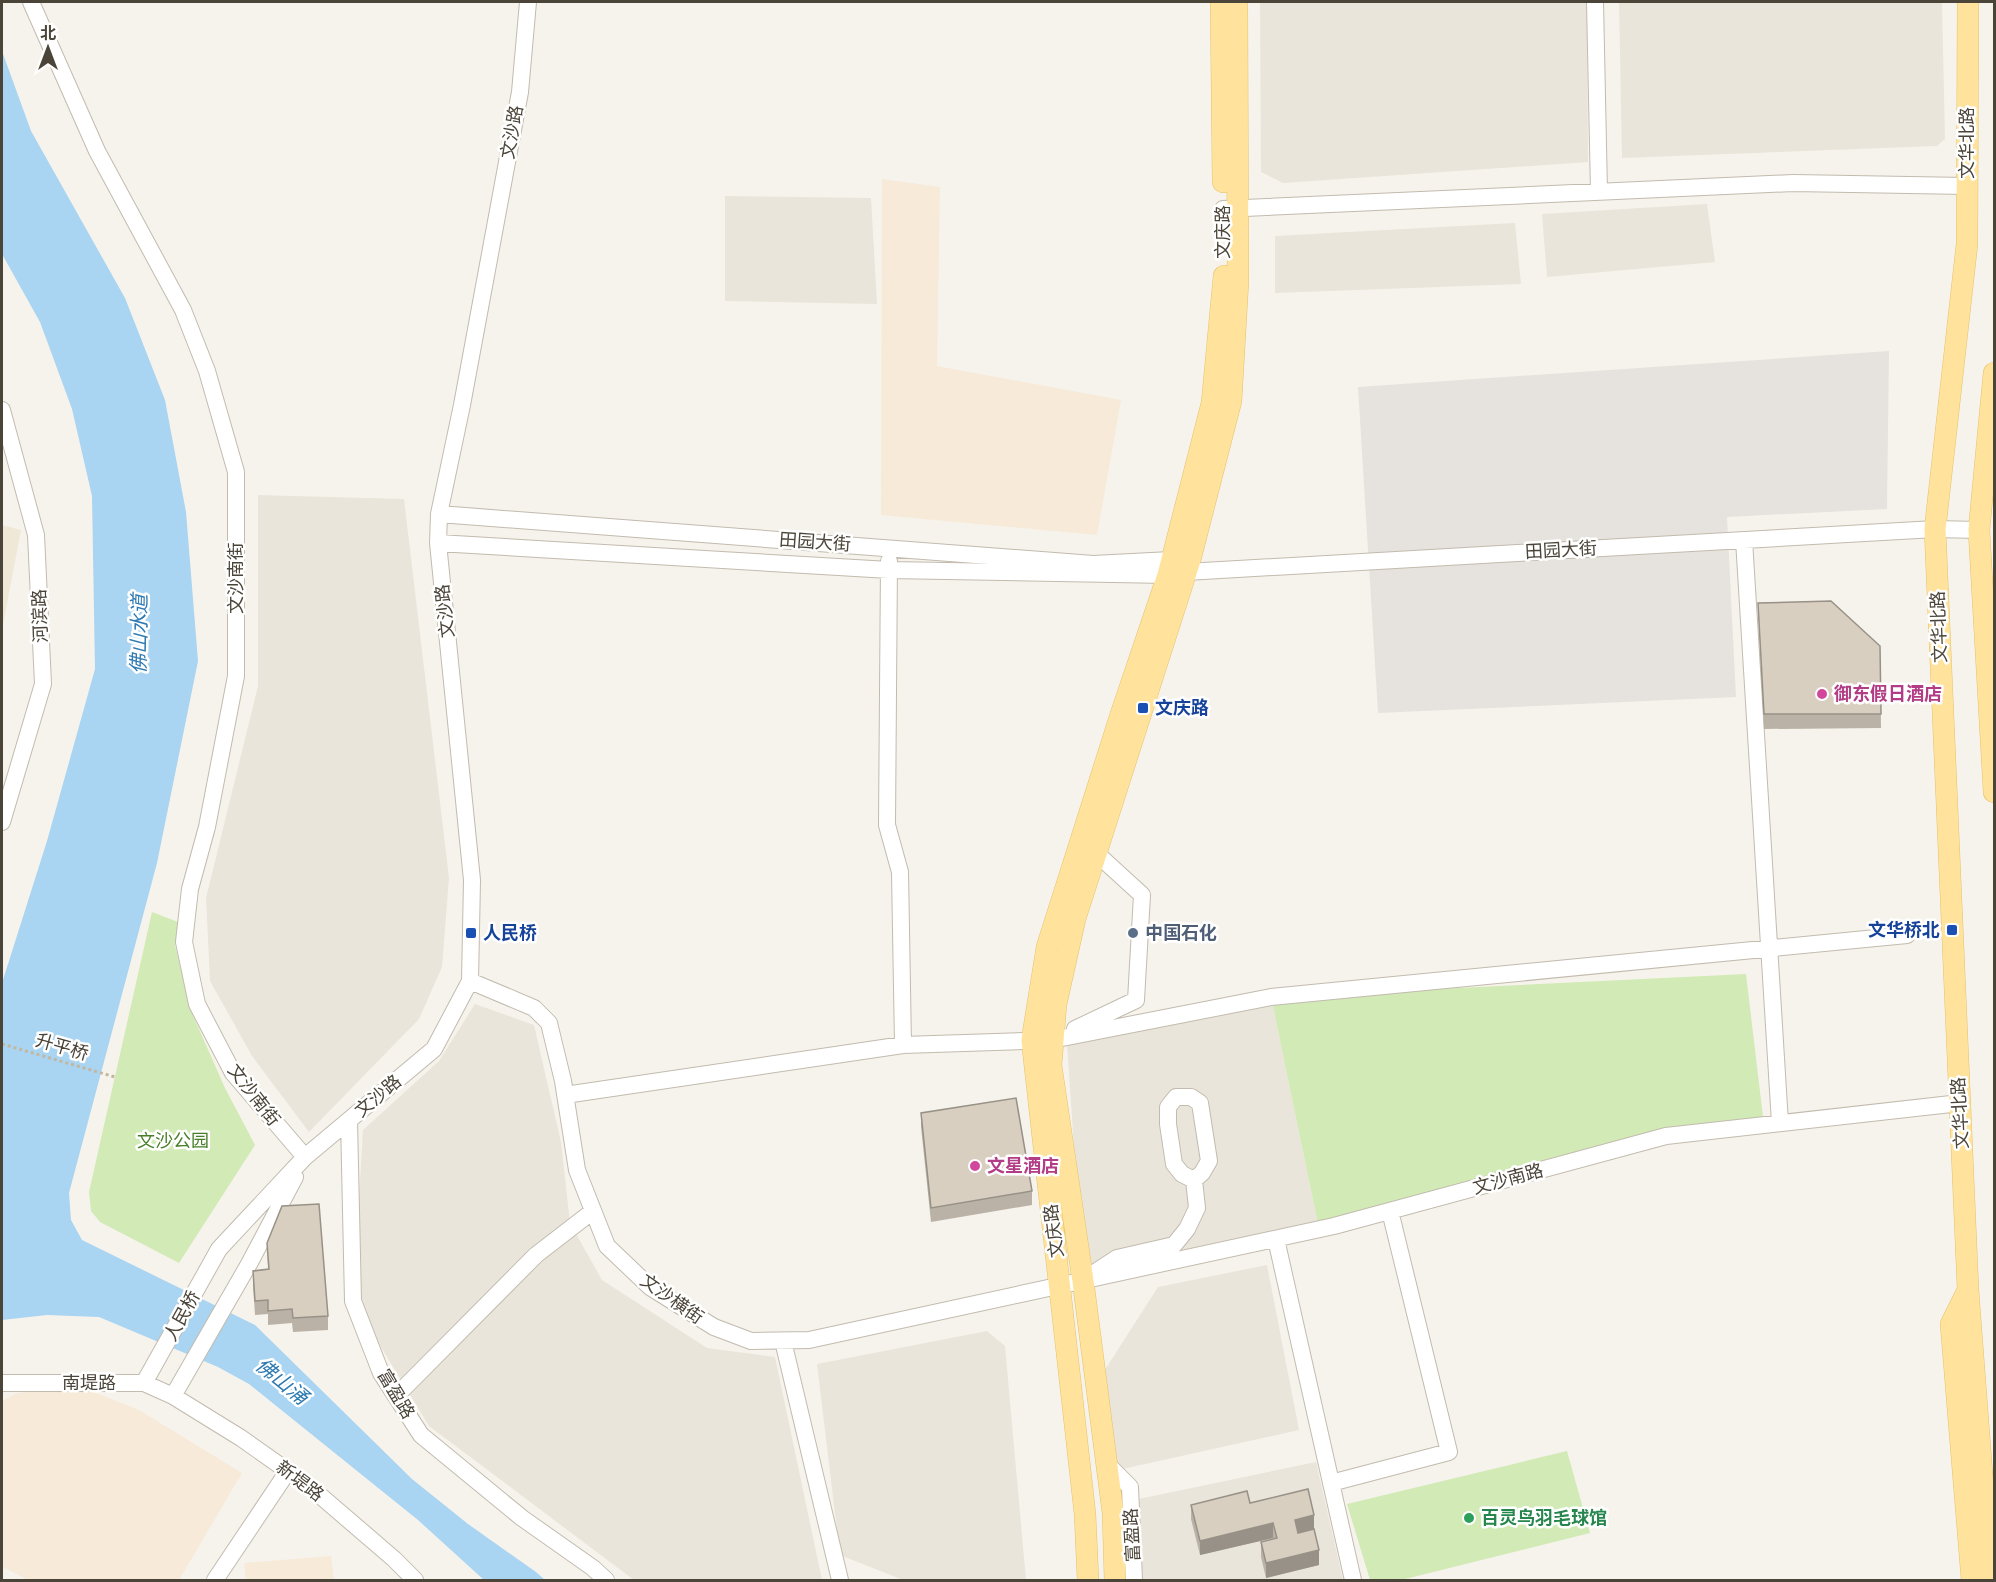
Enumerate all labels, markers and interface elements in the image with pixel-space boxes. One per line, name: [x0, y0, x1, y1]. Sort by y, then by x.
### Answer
north arrow: [18, 18, 78, 78]
text: 北: [40, 24, 56, 43]
street label: 文沙路: [496, 104, 527, 160]
street label: 文华北路: [1956, 107, 1977, 179]
street label: 文庆路: [1212, 205, 1233, 259]
street label: 田园大街: [778, 529, 852, 554]
street label: 田园大街: [1524, 537, 1597, 562]
street label: 文沙南街: [225, 542, 246, 614]
street label: 文沙路: [431, 583, 458, 639]
street label: 河滨路: [28, 589, 51, 643]
water label: 佛山水道: [126, 591, 152, 674]
street label: 文华北路: [1927, 591, 1950, 663]
place label: 御东假日酒店: [1833, 683, 1942, 704]
marker: 御东假日酒店: [1815, 687, 1829, 701]
place label: 文庆路: [1155, 697, 1209, 718]
marker: 文庆路: [1136, 701, 1150, 715]
place label: 文华桥北: [1868, 919, 1940, 940]
place label: 人民桥: [483, 922, 537, 943]
place label: 中国石化: [1145, 922, 1217, 943]
marker: 文华桥北: [1945, 923, 1959, 937]
marker: 人民桥: [464, 926, 478, 940]
marker: 中国石化: [1126, 926, 1140, 940]
street label: 升平桥: [33, 1029, 91, 1064]
street label: 文沙南街: [224, 1060, 285, 1130]
street label: 文沙路: [350, 1070, 405, 1121]
street label: 文华北路: [1947, 1077, 1972, 1150]
park label: 文沙公园: [137, 1130, 209, 1151]
place label: 文星酒店: [987, 1155, 1059, 1176]
marker: 文星酒店: [968, 1159, 982, 1173]
street label: 文沙南路: [1470, 1159, 1545, 1198]
street label: 文庆路: [1040, 1203, 1067, 1259]
street label: 文沙横街: [637, 1269, 708, 1328]
street label: 人民桥: [159, 1287, 204, 1344]
water label: 佛山涌: [251, 1353, 314, 1410]
street label: 富盈路: [374, 1365, 419, 1422]
street label: 南堤路: [62, 1372, 116, 1393]
street label: 新堤路: [272, 1456, 328, 1505]
place label: 百灵鸟羽毛球馆: [1481, 1507, 1607, 1528]
street label: 富盈路: [1120, 1508, 1143, 1563]
marker: 百灵鸟羽毛球馆: [1462, 1511, 1476, 1525]

